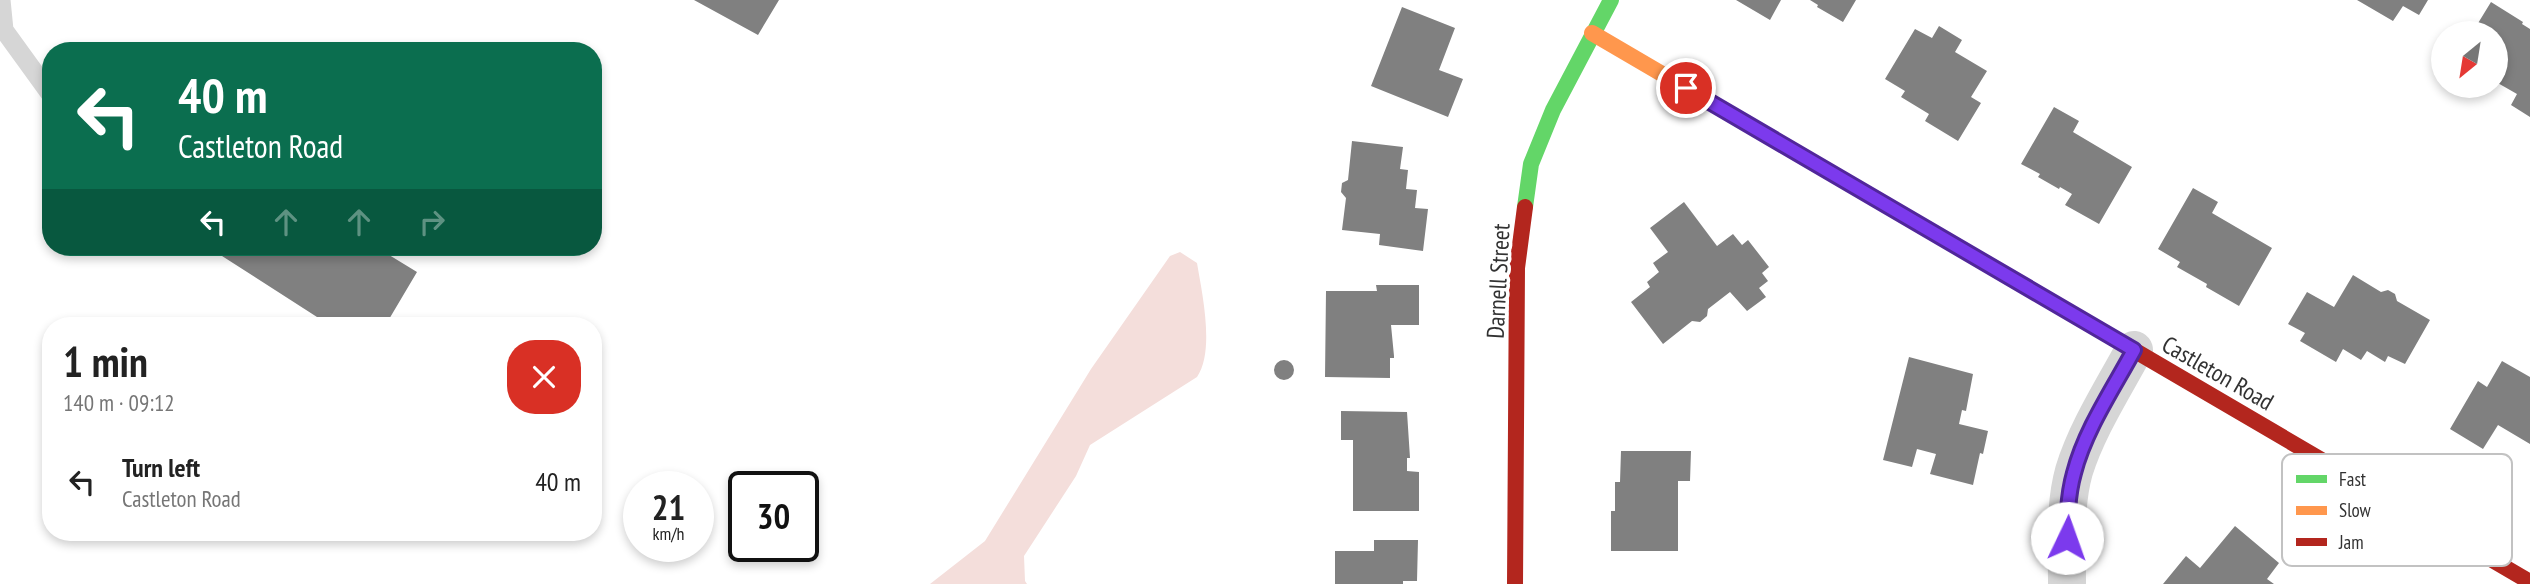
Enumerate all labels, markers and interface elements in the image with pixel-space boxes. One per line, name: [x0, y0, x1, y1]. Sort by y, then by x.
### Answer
north arrow: [2431, 21, 2508, 98]
map controls: [2431, 21, 2508, 98]
pin: [1656, 58, 1716, 118]
text: 40 m: [178, 63, 267, 127]
icon: arrive: [1667, 69, 1705, 107]
icon: left: [63, 70, 154, 161]
text: Castleton Road: [178, 125, 343, 167]
icon: left: [194, 203, 232, 241]
icon: ahead: [267, 203, 305, 241]
icon: ahead: [340, 203, 378, 241]
icon: right: [413, 203, 451, 241]
street label: Darnell Street: [1480, 222, 1517, 339]
street label: Castleton Road: [2157, 329, 2279, 417]
text: 1 min: [63, 334, 148, 389]
button: close: [507, 340, 581, 414]
text: 140 m · 09:12: [63, 388, 175, 417]
text: Turn left: [122, 451, 200, 484]
legend: [2282, 454, 2512, 566]
icon: left: [63, 463, 101, 501]
text: 40 m: [535, 465, 581, 498]
text: Fast: [2339, 467, 2367, 491]
speed limit sign: 30: [728, 471, 819, 562]
text: Castleton Road: [122, 484, 241, 513]
text: 21: [652, 484, 685, 530]
text: Slow: [2339, 498, 2372, 522]
position arrow: [2030, 501, 2104, 575]
text: km/h: [653, 522, 684, 545]
text: Jam: [2338, 530, 2364, 554]

